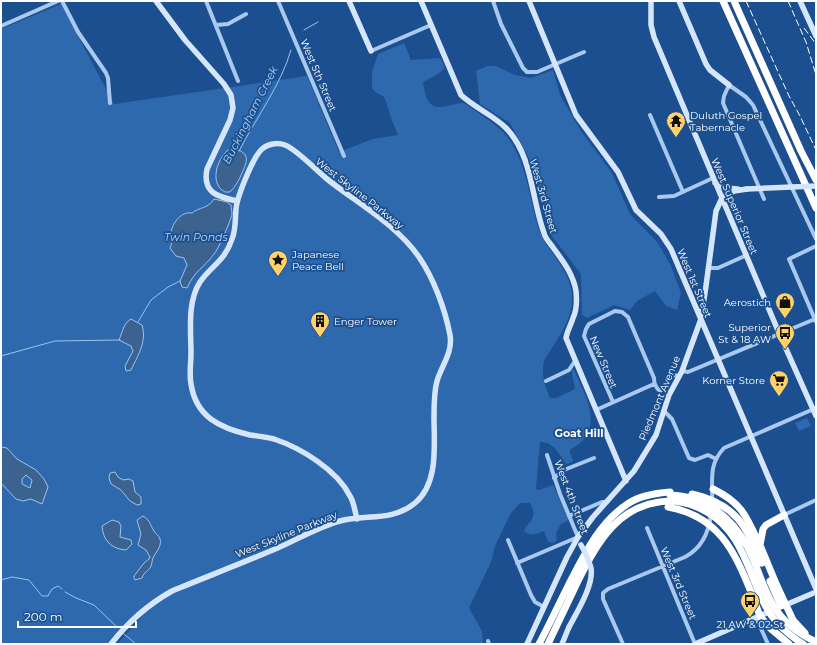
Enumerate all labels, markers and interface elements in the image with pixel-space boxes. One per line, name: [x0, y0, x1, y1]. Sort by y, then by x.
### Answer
street label: West 5th Street: [297, 37, 340, 113]
water label: Buckingham Creek: [219, 63, 281, 166]
place label: Duluth Gospel Tabernacle: [690, 109, 762, 134]
temple icon: Duluth Gospel Tabernacle: [665, 110, 687, 138]
street label: West Skyline Parkway: [313, 155, 407, 232]
street label: West Superior Street: [708, 156, 761, 256]
street label: West 3rd Street: [527, 157, 560, 235]
water label: Twin Ponds: [164, 230, 229, 244]
street label: West 1st Street: [674, 247, 715, 320]
place label: Japanese Peace Bell: [291, 248, 344, 273]
place icon: Japanese Peace Bell: [267, 249, 289, 277]
shop icon: Aerostich: [774, 291, 796, 319]
place label: Aerostich: [724, 296, 771, 309]
building icon: Enger Tower: [309, 310, 331, 338]
place label: Enger Tower: [334, 315, 397, 328]
place label: Superior St & 18 AW: [718, 321, 771, 346]
bus stop icon: Superior St & 18 AW: [774, 322, 796, 350]
street label: New Street: [587, 334, 620, 390]
street label: Piedmont Avenue: [636, 354, 683, 443]
supermarket icon: Korner Store: [768, 369, 790, 397]
place label: Korner Store: [702, 374, 765, 387]
district label: Goat Hill: [554, 426, 604, 440]
street label: West 4th Street: [551, 458, 592, 536]
street label: West Skyline Parkway: [233, 508, 339, 561]
street label: West 3rd Street: [657, 545, 700, 621]
bus stop icon: 21 AW & 02 St: [739, 590, 761, 618]
scale bar: [18, 603, 136, 629]
text: 200 m: [24, 609, 63, 624]
place label: 21 AW & 02 St: [717, 618, 783, 631]

